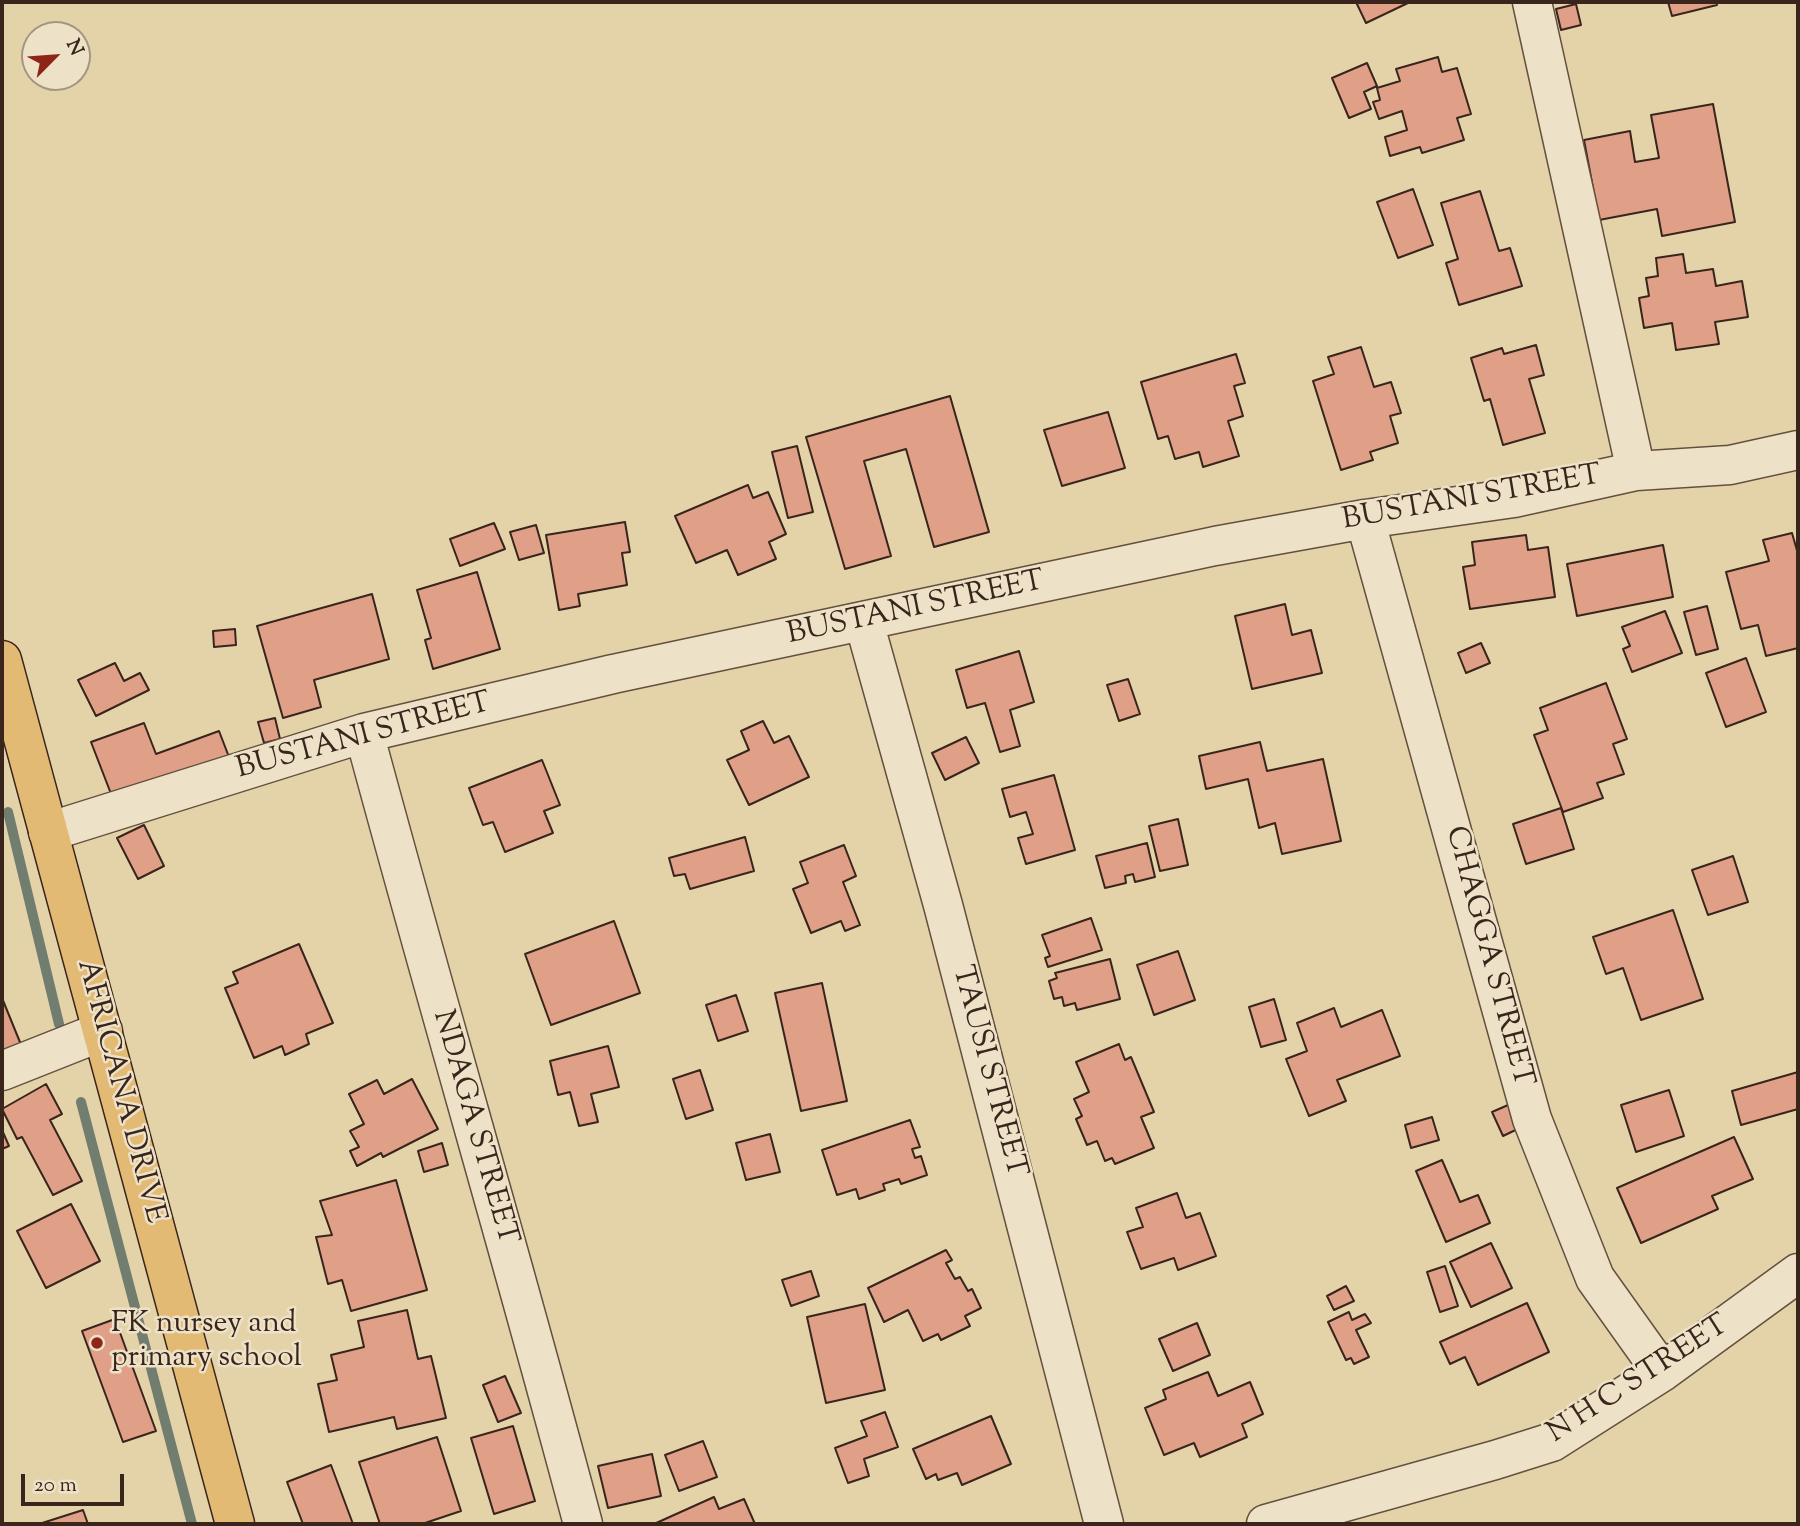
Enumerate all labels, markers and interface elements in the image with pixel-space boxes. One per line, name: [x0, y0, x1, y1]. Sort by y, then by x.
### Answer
north arrow: [21, 21, 91, 91]
text: N: [58, 35, 89, 60]
street label: BUSTANI STREET: [1340, 460, 1604, 540]
street label: BUSTANI STREET: [784, 565, 1048, 655]
street label: BUSTANI STREET: [233, 687, 495, 789]
street label: CHAGGA STREET: [1435, 823, 1539, 1091]
street label: AFRICANA DRIVE: [66, 956, 172, 1228]
street label: TAUSI STREET: [941, 962, 1033, 1182]
street label: NDAGA STREET: [422, 1007, 524, 1249]
place label: FK nursey and primary school: [111, 1308, 302, 1378]
street label: N H C STREET: [1542, 1309, 1736, 1453]
marker: FK nursey and primary school: [89, 1335, 105, 1351]
scale bar: [24, 1460, 128, 1504]
text: 20 m: [34, 1471, 77, 1501]

